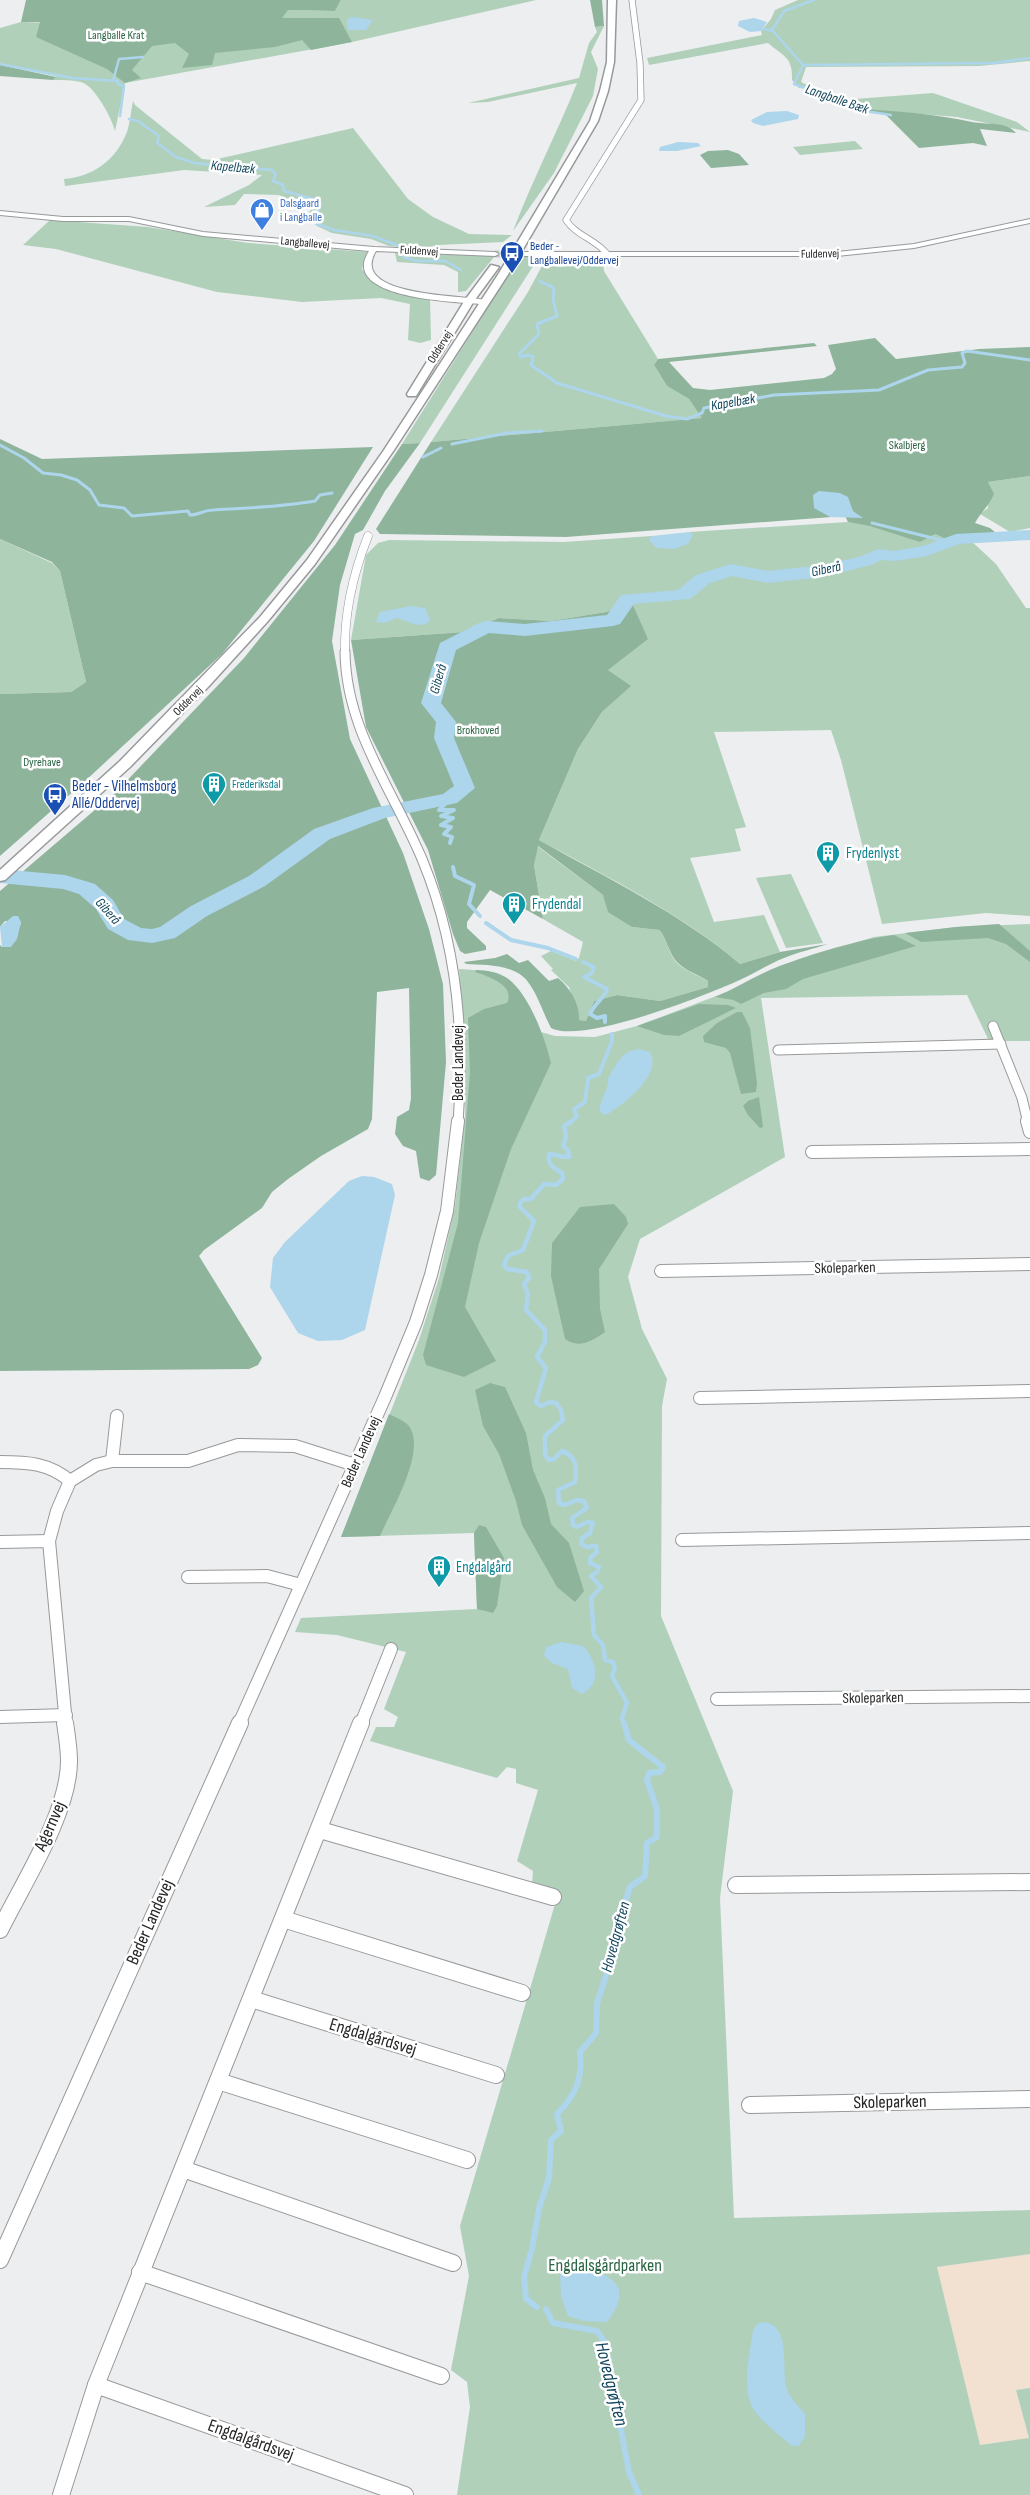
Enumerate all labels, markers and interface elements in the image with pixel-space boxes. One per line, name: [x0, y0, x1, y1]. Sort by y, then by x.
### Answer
park label: Langballe Krat: [88, 28, 145, 43]
water label: Langballe Bæk: [803, 80, 872, 118]
water label: Kapelbæk: [210, 157, 257, 177]
place label: Dalsgaard i Langballe: [280, 196, 322, 225]
shop icon: Dalsgaard i Langballe: [249, 197, 275, 231]
street label: Langballevej: [280, 233, 330, 253]
place label: Beder - Langballevej/Oddervej: [530, 239, 619, 268]
bus stop icon: Beder - Langballevej/Oddervej: [499, 240, 525, 274]
street label: Fuldenvej: [400, 243, 438, 259]
street label: Fuldenvej: [801, 246, 839, 262]
street label: Oddervej: [424, 328, 456, 366]
water label: Kapelbæk: [710, 390, 757, 414]
park label: Skalbjerg: [889, 438, 925, 453]
water label: Giberå: [810, 558, 843, 580]
water label: Giberå: [426, 662, 450, 696]
street label: Oddervej: [170, 683, 206, 719]
park label: Brokhoved: [457, 723, 499, 738]
park label: Dyrehave: [23, 755, 61, 770]
building icon: Frederiksdal: [201, 771, 227, 805]
place label: Beder - Vilhelmsborg Allé/Oddervej: [71, 777, 177, 813]
place label: Frederiksdal: [232, 777, 281, 792]
bus stop icon: Beder - Vilhelmsborg Allé/Oddervej: [42, 782, 68, 816]
building icon: Frydenlyst: [815, 840, 841, 874]
place label: Frydenlyst: [846, 844, 899, 863]
building icon: Frydendal: [501, 891, 527, 925]
water label: Giberå: [92, 894, 124, 928]
place label: Frydendal: [532, 895, 581, 914]
street label: Beder Landevej: [449, 1025, 468, 1101]
street label: Skoleparken: [814, 1258, 876, 1278]
street label: Beder Landevej: [337, 1413, 385, 1491]
building icon: Engdalgård: [426, 1554, 452, 1588]
place label: Engdalgård: [456, 1558, 511, 1577]
street label: Skoleparken: [842, 1688, 904, 1708]
street label: Agernvej: [29, 1798, 70, 1855]
street label: Beder Landevej: [122, 1876, 178, 1968]
water label: Hovedgrøften: [597, 1899, 635, 1974]
street label: Engdalgårdsvej: [327, 2014, 419, 2060]
street label: Skoleparken: [853, 2091, 927, 2113]
park label: Engdalsgårdparken: [548, 2255, 662, 2276]
water label: Hovedgrøften: [589, 2340, 633, 2428]
street label: Engdalgårdsvej: [205, 2415, 297, 2465]

